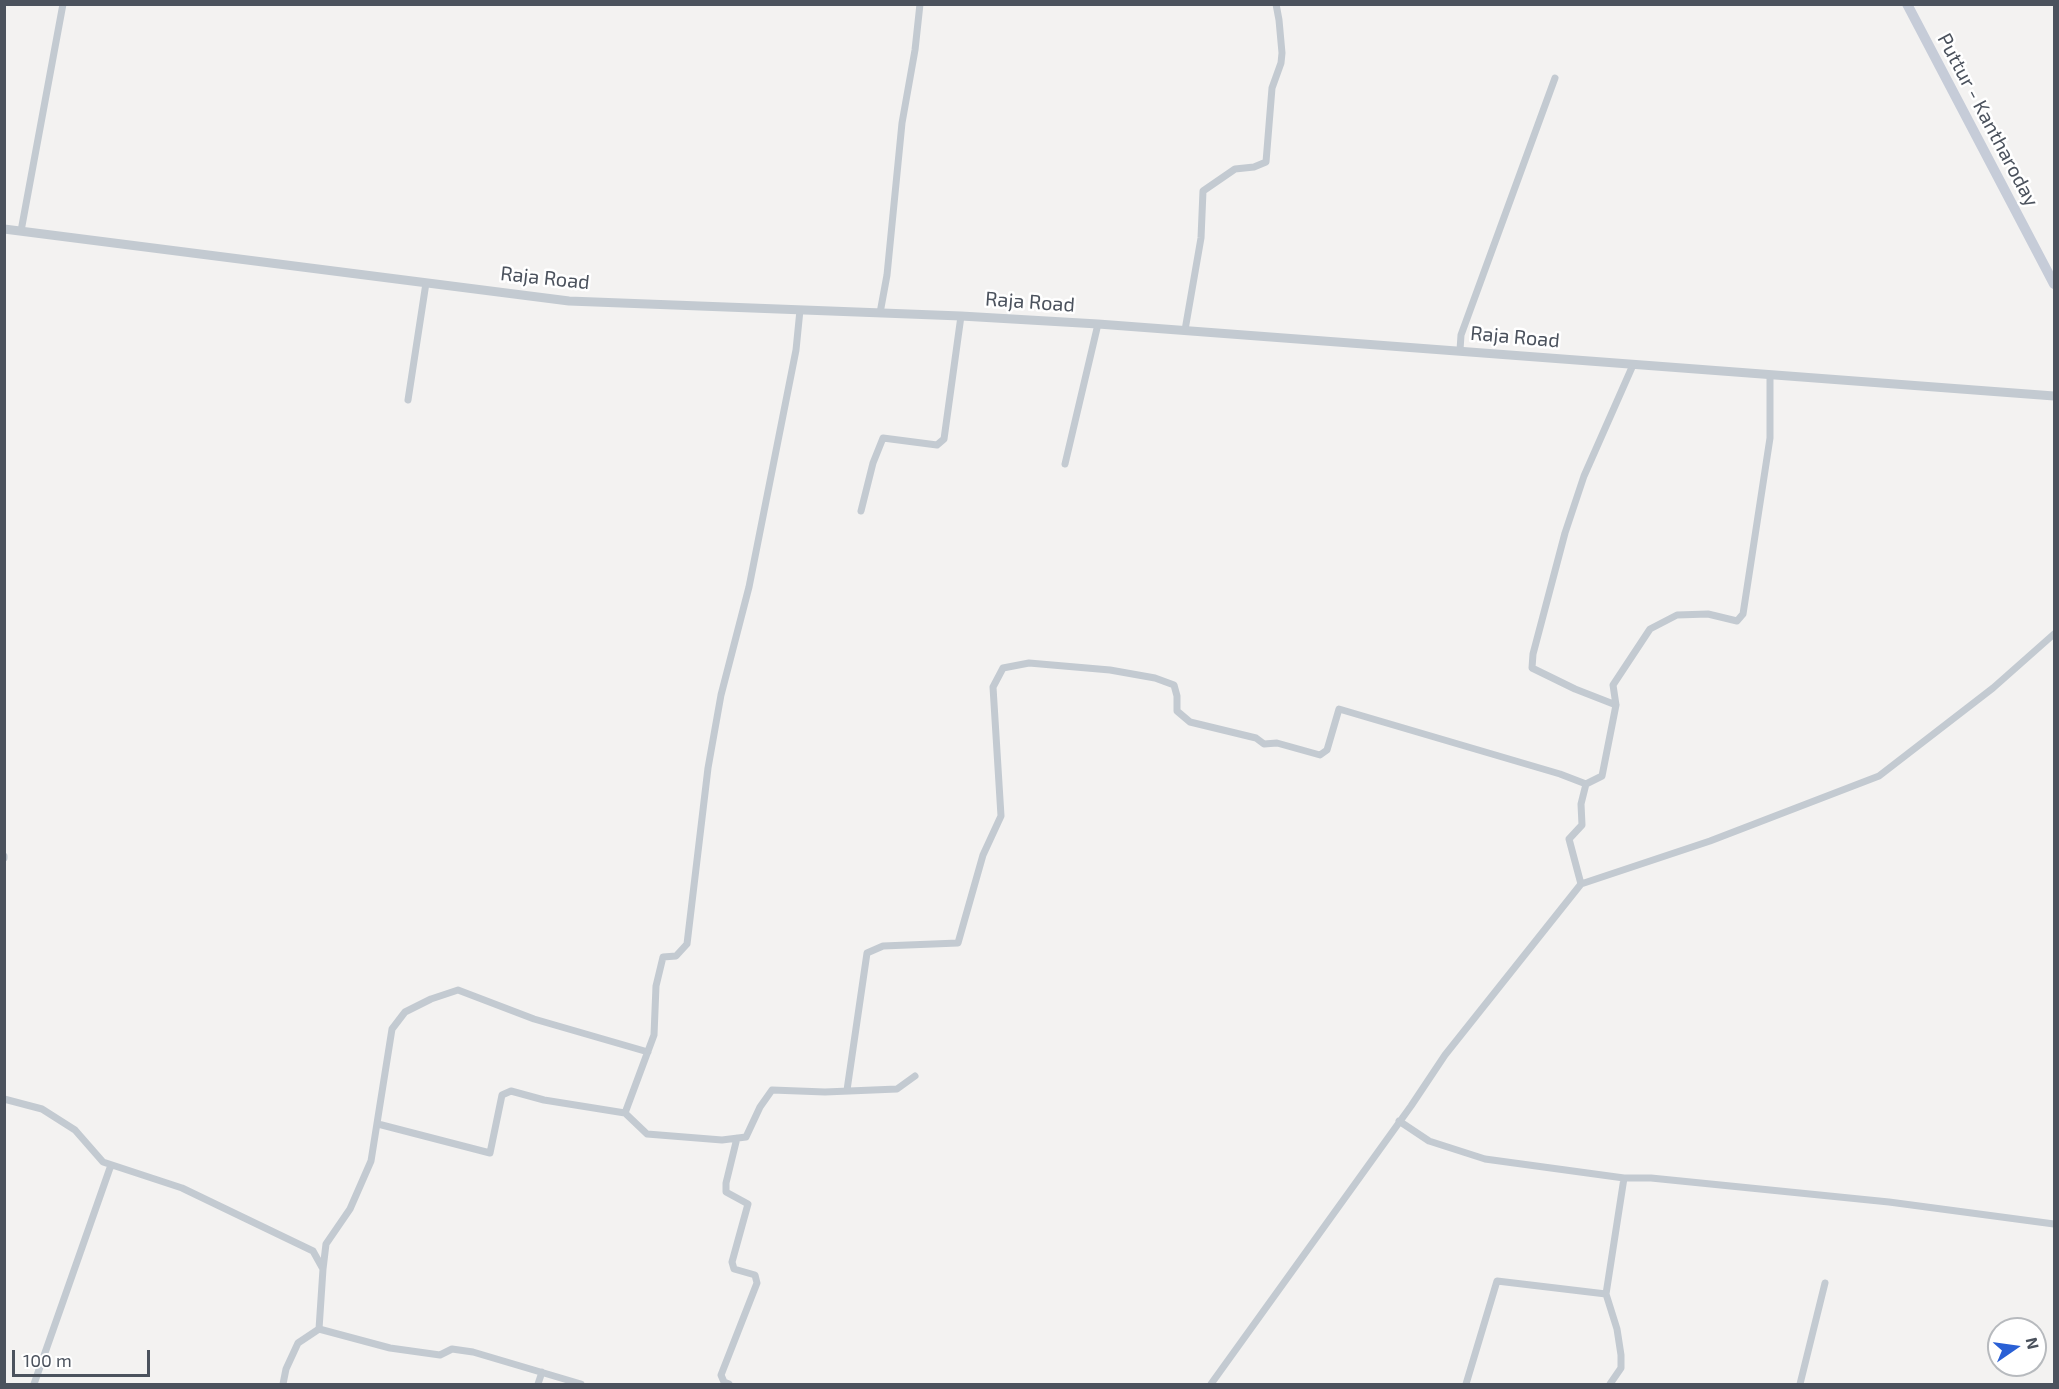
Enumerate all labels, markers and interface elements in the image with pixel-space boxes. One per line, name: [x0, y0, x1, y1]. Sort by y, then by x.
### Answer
street label: Puttur - Kantharoday: [1932, 29, 2044, 211]
street label: Raja Road: [499, 261, 591, 295]
street label: Raja Road: [984, 287, 1076, 317]
street label: Raja Road: [1469, 321, 1561, 353]
north arrow: [1987, 1317, 2047, 1377]
text: N: [2023, 1336, 2044, 1351]
scale bar: [15, 1338, 153, 1376]
text: 100 m: [23, 1349, 72, 1371]

